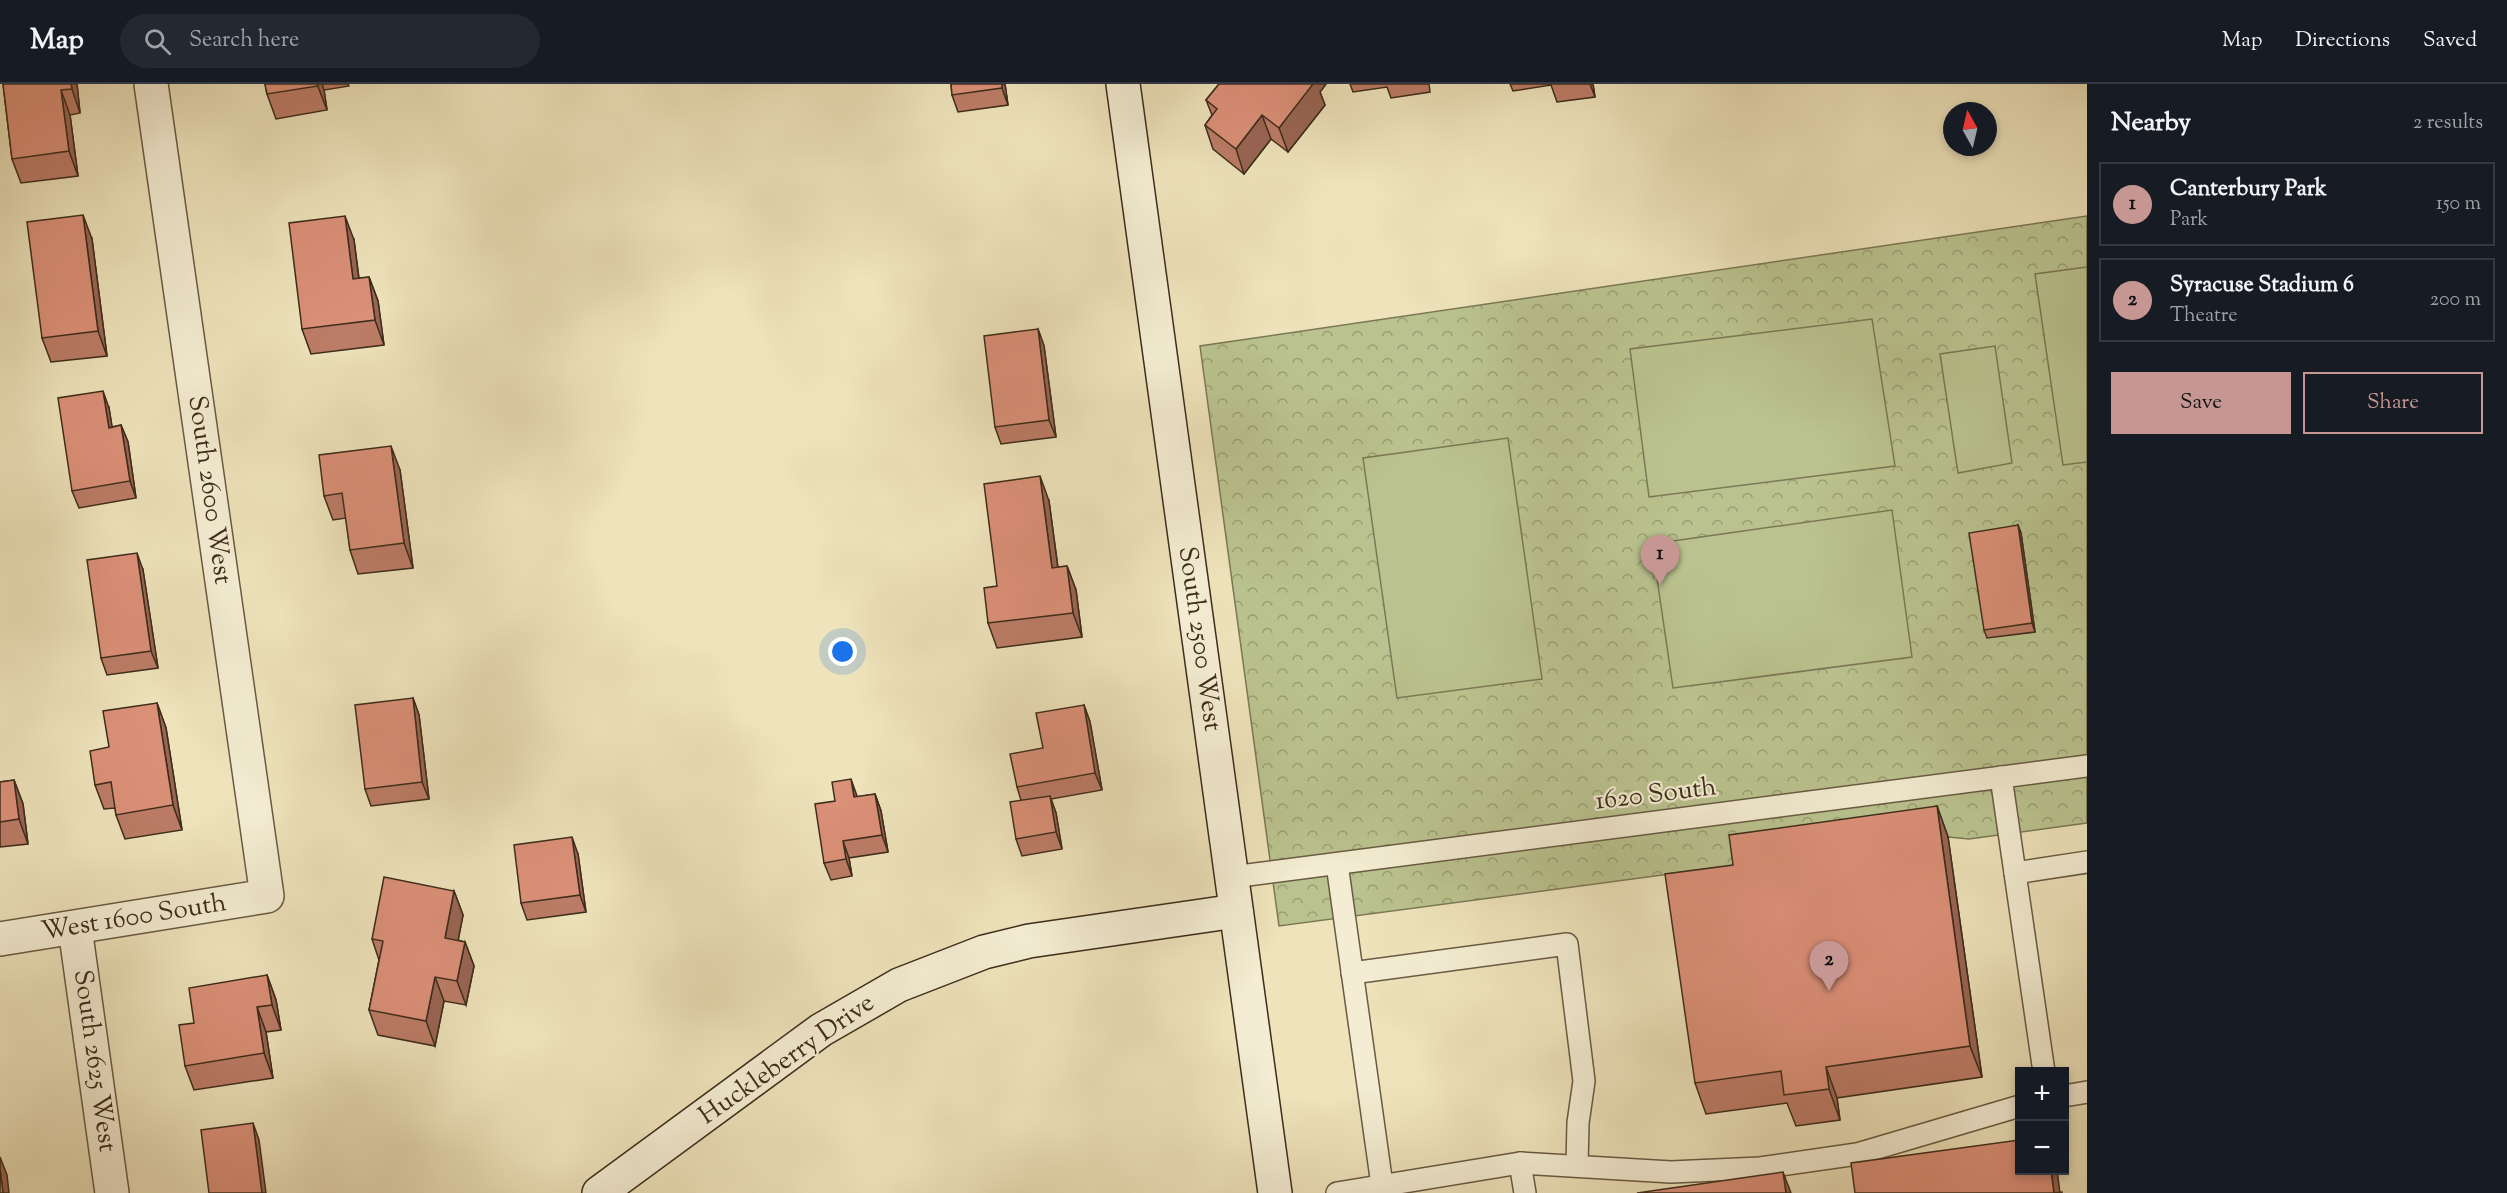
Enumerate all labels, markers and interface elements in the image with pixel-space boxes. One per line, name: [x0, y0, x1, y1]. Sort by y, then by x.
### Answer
search box: [120, 14, 540, 68]
text: Map: [30, 21, 84, 61]
icon: search: [141, 25, 174, 58]
text: Search here: [189, 25, 299, 57]
text: Map: [2222, 26, 2262, 56]
text: Directions: [2295, 26, 2390, 56]
text: Saved: [2423, 26, 2477, 56]
north arrow: [1943, 102, 1997, 156]
text: Nearby: [2111, 105, 2191, 142]
text: 2 results: [2413, 109, 2483, 138]
text: Canterbury Park: [2170, 174, 2327, 206]
text: 1: [2129, 190, 2136, 219]
text: 150 m: [2436, 190, 2481, 219]
text: Park: [2170, 206, 2208, 235]
text: Syracuse Stadium 6: [2170, 270, 2354, 302]
text: 2: [2128, 286, 2137, 315]
text: 200 m: [2430, 286, 2481, 315]
text: Theatre: [2170, 302, 2238, 331]
button: Save: [2111, 372, 2291, 434]
button: Share: [2303, 372, 2483, 434]
street label: South 2600 West: [177, 393, 241, 587]
pin: 1: [1640, 536, 1680, 585]
street label: South 2500 West: [1168, 544, 1230, 734]
your location: [828, 637, 857, 666]
street label: 1620 South: [1593, 769, 1719, 821]
street label: West 1600 South: [39, 885, 229, 951]
pin: 2: [1810, 942, 1848, 991]
street label: South 2625 West: [63, 968, 125, 1154]
street label: Huckleberry Drive: [692, 985, 882, 1135]
map controls: [2015, 1067, 2069, 1175]
button: +: [2015, 1067, 2069, 1121]
button: −: [2015, 1121, 2069, 1175]

